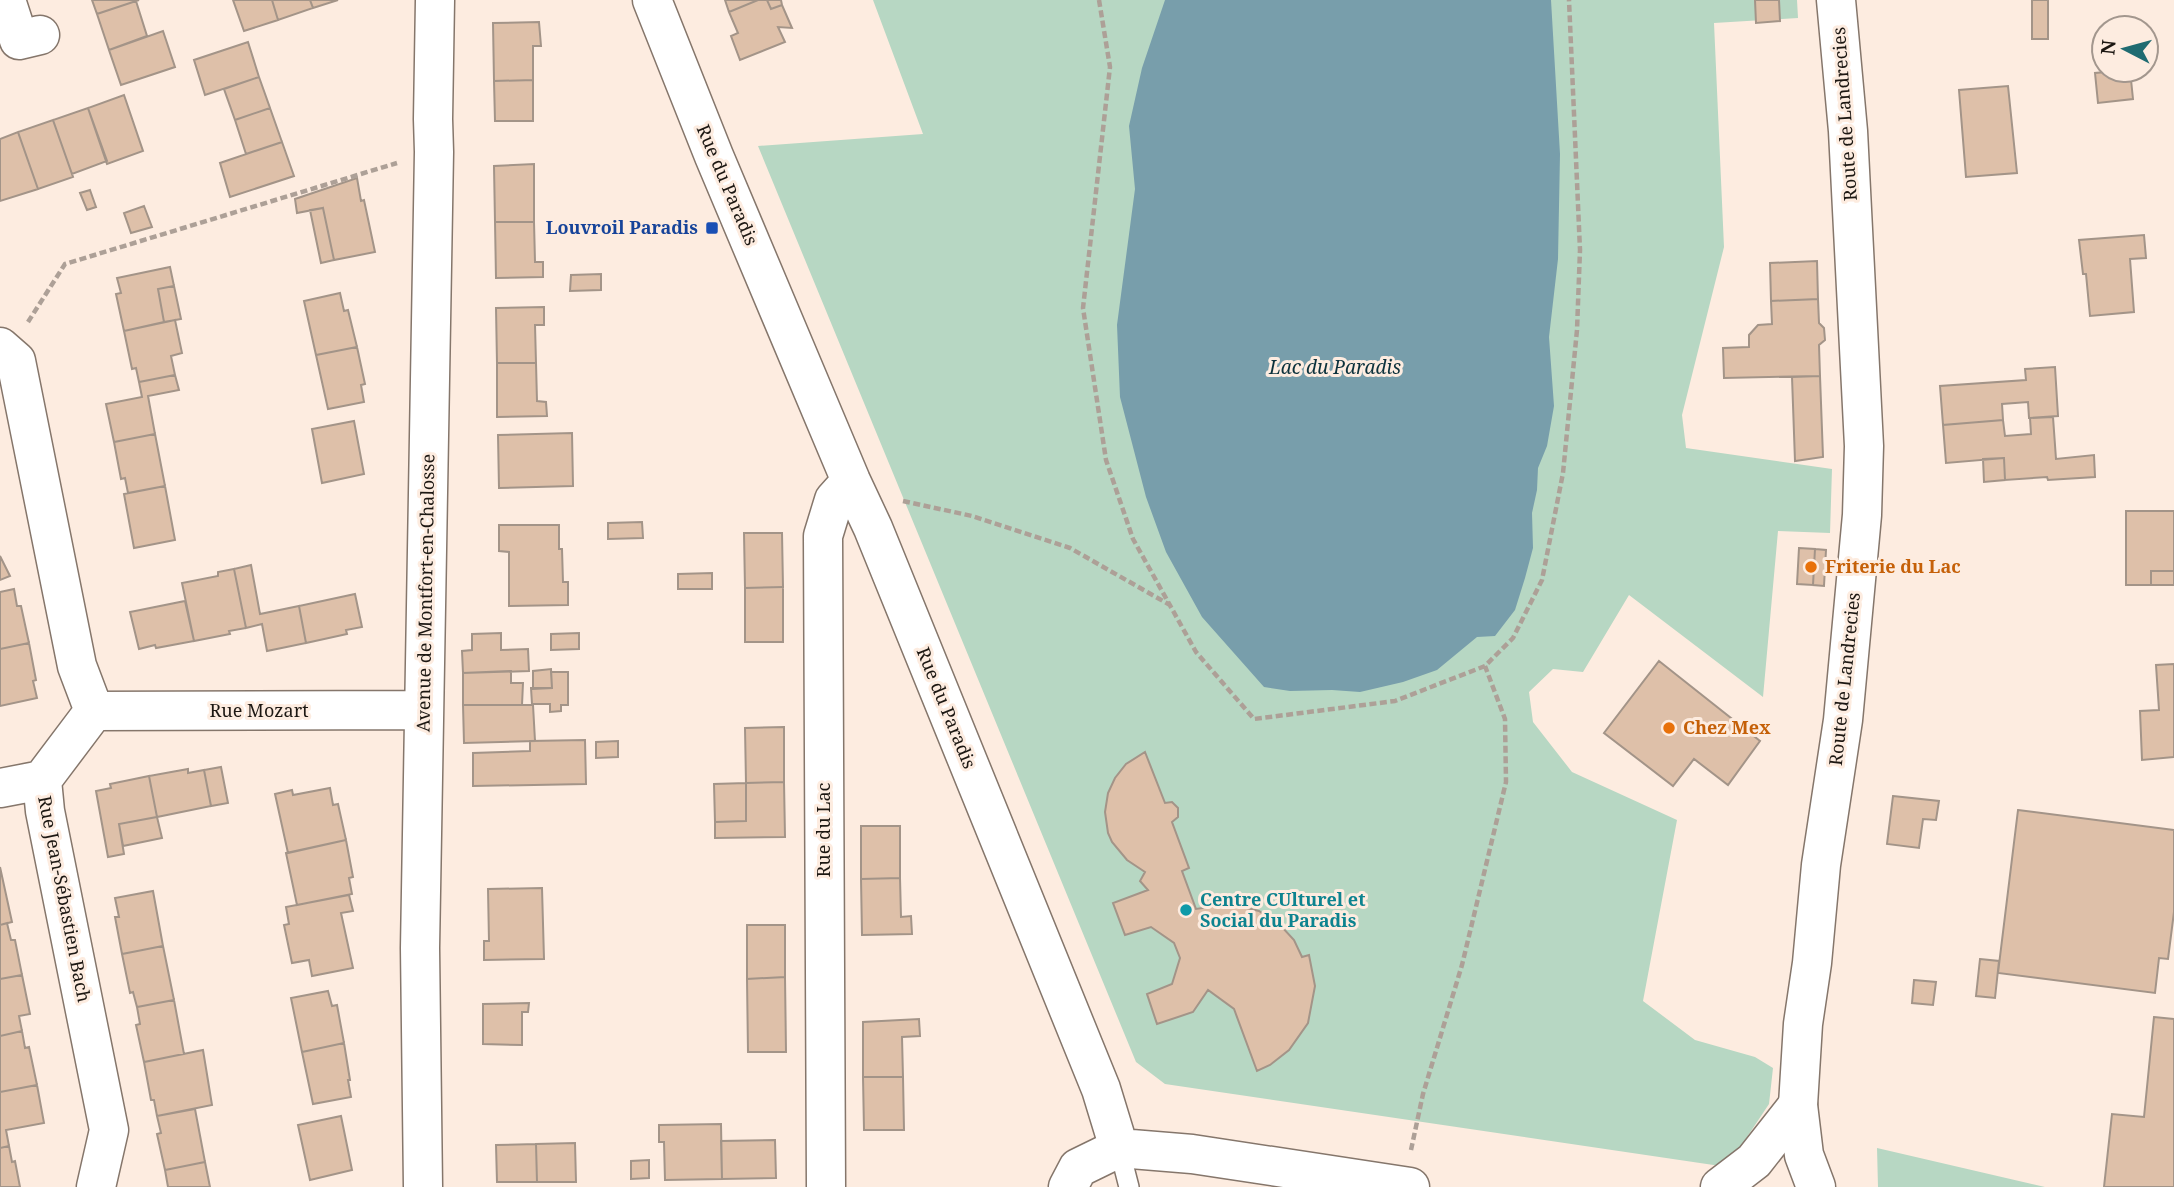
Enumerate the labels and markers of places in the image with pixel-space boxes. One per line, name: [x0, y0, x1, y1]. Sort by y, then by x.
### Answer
place label: Louvroil Paradis: [546, 215, 698, 239]
marker: Louvroil Paradis: [704, 220, 720, 236]
place label: Friterie du Lac: [1825, 554, 1961, 578]
marker: Friterie du Lac: [1803, 559, 1819, 575]
place label: Chez Mex: [1683, 715, 1771, 739]
marker: Chez Mex: [1661, 720, 1677, 736]
place label: Centre CUlturel et Social du Paradis: [1200, 887, 1365, 932]
marker: Centre CUlturel et Social du Paradis: [1178, 902, 1194, 918]

